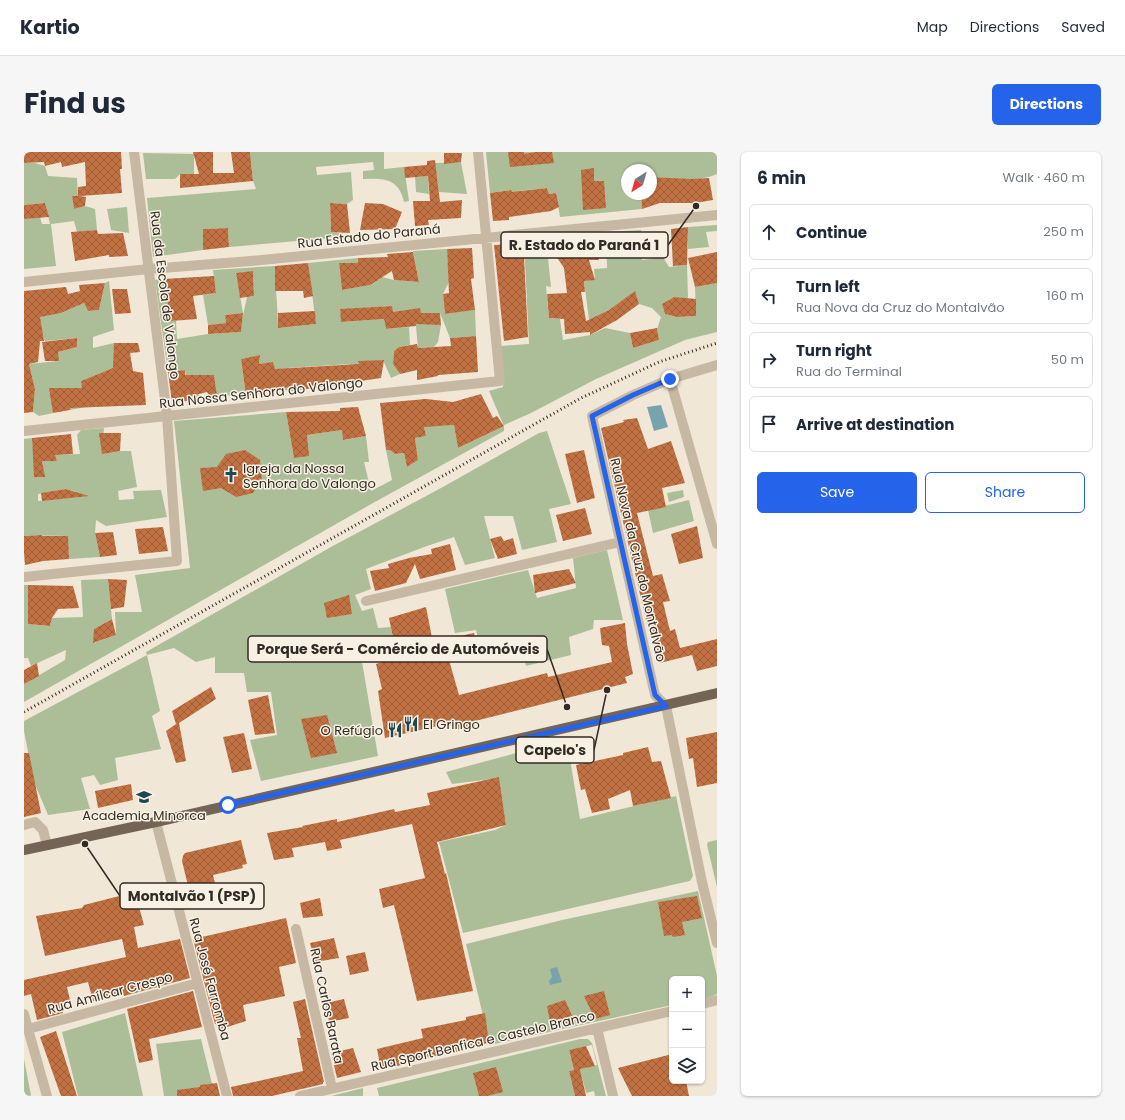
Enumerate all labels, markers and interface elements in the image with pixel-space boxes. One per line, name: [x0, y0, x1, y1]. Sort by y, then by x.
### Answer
text: Kartio: [20, 14, 80, 41]
text: Map: [917, 17, 948, 37]
text: Directions: [970, 17, 1039, 37]
text: Saved: [1061, 17, 1105, 37]
text: Find us: [24, 84, 126, 123]
button: Directions: [992, 84, 1101, 125]
north arrow: [621, 164, 657, 200]
text: 6 min: [757, 166, 806, 190]
text: Walk · 460 m: [1002, 168, 1085, 187]
street label: Rua da Escola de Valongo: [145, 210, 185, 380]
street label: Rua Estado do Paraná: [297, 219, 441, 253]
icon: ahead: [758, 221, 780, 243]
text: Continue: [796, 222, 867, 243]
text: 250 m: [1043, 222, 1084, 241]
callout: R. Estado do Paraná 1: [501, 232, 668, 258]
text: R. Estado do Paraná 1: [509, 235, 659, 255]
text: Turn left: [796, 276, 860, 297]
icon: left: [758, 285, 780, 307]
text: 160 m: [1047, 286, 1084, 305]
text: Rua Nova da Cruz do Montalvão: [796, 298, 1005, 317]
text: Turn right: [796, 340, 872, 361]
icon: right: [758, 349, 780, 371]
text: 50 m: [1051, 350, 1084, 369]
text: Rua do Terminal: [796, 362, 902, 381]
route end: [661, 370, 679, 388]
street label: Rua Nossa Senhora do Valongo: [158, 373, 364, 413]
icon: arrive: [758, 413, 780, 435]
text: Arrive at destination: [796, 414, 954, 435]
street label: Rua Nova da Cruz do Montalvão: [605, 456, 671, 664]
place label: Igreja da Nossa Senhora do Valongo: [243, 459, 376, 493]
church icon: Igreja da Nossa Senhora do Valongo: [222, 466, 240, 484]
button: Save: [757, 472, 917, 513]
button: Share: [925, 472, 1085, 513]
callout: Porque Será - Comércio de Automóveis: [248, 636, 547, 662]
text: Porque Será - Comércio de Automóveis: [256, 639, 540, 659]
restaurant icon: El Gringo: [402, 715, 420, 733]
place label: El Gringo: [423, 715, 480, 734]
place label: O Refúgio: [320, 721, 383, 740]
restaurant icon: O Refúgio: [386, 721, 404, 739]
callout: Capelo's: [516, 737, 594, 763]
text: Capelo's: [524, 740, 586, 760]
school or university icon: Academia Minorca: [135, 788, 153, 806]
route start: [219, 796, 237, 814]
place label: Academia Minorca: [82, 806, 206, 825]
callout: Montalvão 1 (PSP): [120, 883, 264, 909]
text: Montalvão 1 (PSP): [128, 886, 256, 906]
street label: Rua José Farromba: [184, 916, 236, 1042]
street label: Rua Carlos Barata: [305, 946, 349, 1066]
street label: Rua Amílcar Crespo: [45, 967, 175, 1019]
map controls: [669, 976, 705, 1084]
button: +: [669, 976, 705, 1012]
street label: Rua Sport Benfica e Castelo Branco: [369, 1006, 597, 1076]
button: −: [669, 1012, 705, 1048]
button: layers: [669, 1048, 705, 1084]

